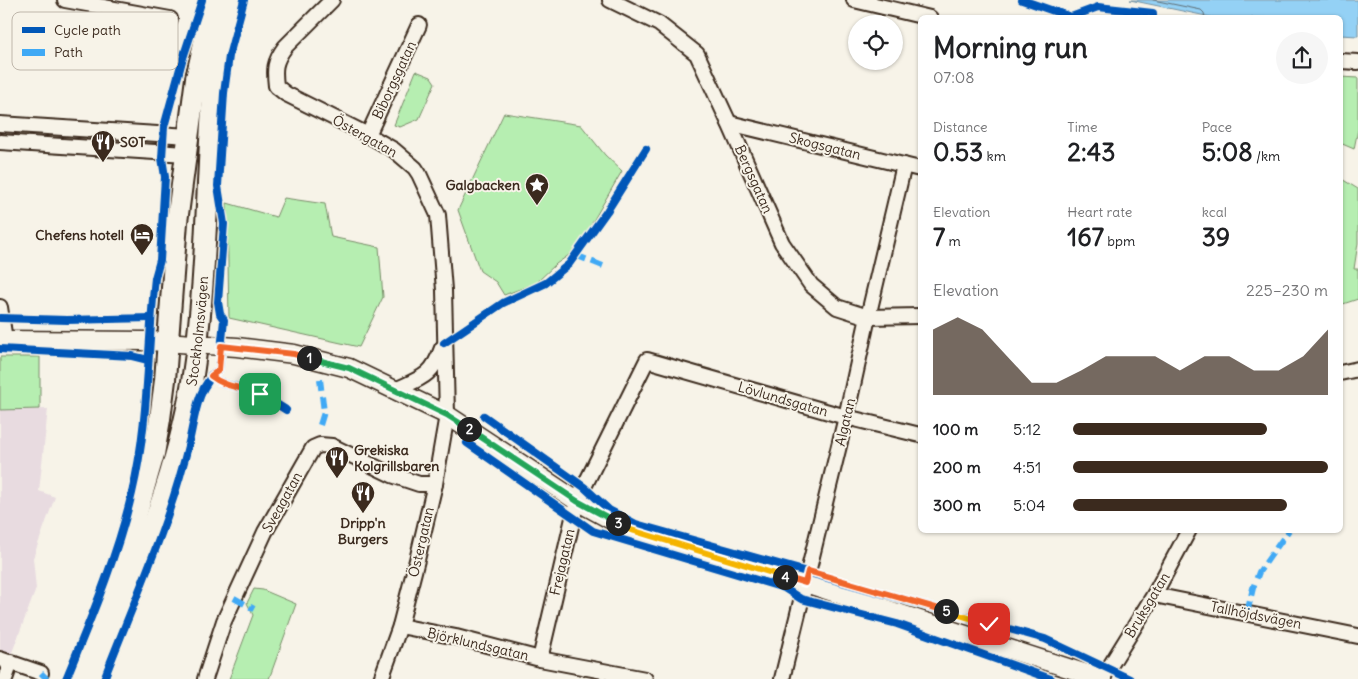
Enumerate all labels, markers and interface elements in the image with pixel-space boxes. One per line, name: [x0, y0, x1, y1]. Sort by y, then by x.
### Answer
legend: [12, 12, 178, 70]
map controls: [848, 15, 903, 70]
button: locate: [848, 15, 903, 70]
text: Cycle path: [54, 21, 121, 39]
text: Morning run: [933, 30, 1088, 66]
button: share: [1276, 32, 1328, 84]
street label: Biborgsgatan: [368, 38, 420, 122]
text: Path: [54, 43, 83, 61]
text: 07:08: [933, 67, 975, 87]
street label: Östergatan: [329, 111, 401, 161]
text: Distance: [933, 118, 988, 136]
text: Time: [1067, 118, 1098, 136]
text: Pace: [1202, 118, 1232, 136]
street label: Skogsgatan: [787, 128, 863, 164]
restaurant icon: SOT: [90, 129, 116, 163]
place label: SOT: [120, 133, 146, 151]
text: 0.53: [933, 136, 983, 168]
text: 2:43: [1067, 136, 1115, 168]
text: 5:08: [1202, 136, 1253, 168]
street label: Bergsgatan: [731, 142, 777, 216]
text: km: [983, 147, 1006, 165]
text: /km: [1253, 147, 1280, 165]
place icon: Galgbacken: [524, 172, 550, 206]
place label: Galgbacken: [445, 176, 520, 194]
text: Elevation: [933, 203, 990, 221]
text: Heart rate: [1067, 203, 1132, 221]
text: kcal: [1202, 203, 1227, 221]
text: 7: [933, 221, 945, 253]
text: 167: [1067, 221, 1104, 253]
text: 39: [1202, 221, 1230, 253]
hotel icon: Chefens hotell: [129, 222, 155, 256]
place label: Chefens hotell: [35, 226, 124, 244]
text: m: [945, 232, 961, 250]
text: bpm: [1104, 232, 1135, 250]
street label: Stockholmsvägen: [182, 276, 212, 387]
text: Elevation: [933, 280, 999, 300]
text: 225–230 m: [1246, 280, 1328, 300]
pin: 1: [296, 346, 322, 370]
text: 1: [307, 349, 312, 367]
pin: [239, 373, 281, 415]
street label: Lövlundsgatan: [736, 378, 830, 420]
icon: arrive: [246, 380, 274, 408]
street label: Algatan: [831, 396, 859, 448]
pin: 2: [456, 416, 482, 442]
text: 100 m: [933, 419, 978, 439]
text: 5:12: [1013, 419, 1041, 439]
text: 2: [466, 420, 473, 438]
place label: Grekiska Kolgrillsbaren: [354, 441, 439, 475]
restaurant icon: Grekiska Kolgrillsbaren: [324, 445, 350, 479]
text: 200 m: [933, 457, 981, 477]
text: 4:51: [1013, 457, 1041, 477]
street label: Sveagatan: [258, 469, 306, 535]
restaurant icon: Dripp'n Burgers: [350, 480, 376, 514]
text: 300 m: [933, 495, 981, 515]
text: 5:04: [1013, 495, 1046, 515]
street label: Östergatan: [404, 505, 438, 579]
pin: 3: [606, 510, 630, 536]
place label: Dripp'n Burgers: [338, 514, 389, 548]
text: 3: [615, 514, 622, 532]
street label: Frejagatan: [546, 527, 578, 597]
pin: 4: [772, 564, 798, 590]
text: 4: [781, 568, 790, 586]
street label: Bruksgatan: [1120, 569, 1174, 641]
street label: Tallhöjdsvägen: [1209, 597, 1303, 633]
pin: 5: [934, 598, 958, 624]
text: 5: [942, 602, 951, 620]
pin: [968, 603, 1010, 645]
icon: check: [975, 610, 1003, 638]
street label: Björklundsgatan: [425, 624, 531, 664]

